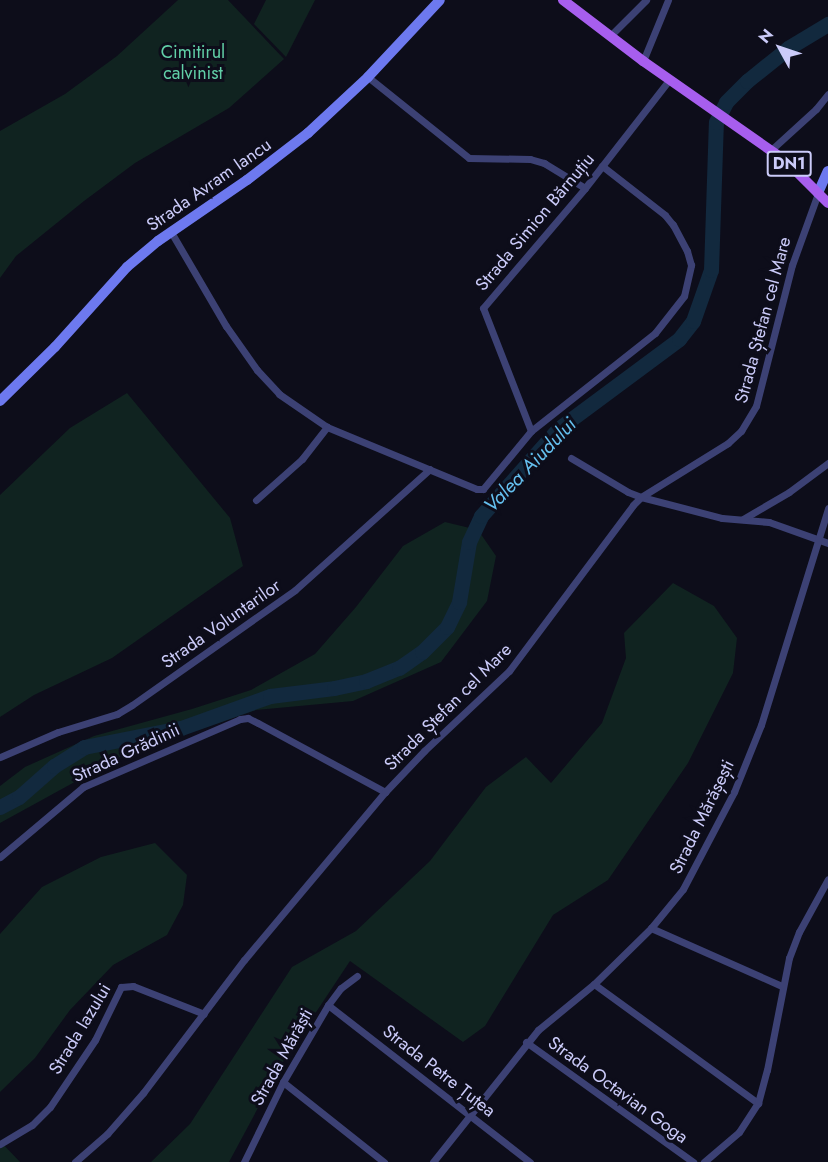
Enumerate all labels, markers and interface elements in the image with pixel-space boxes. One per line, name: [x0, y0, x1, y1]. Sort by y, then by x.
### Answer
north arrow: [750, 18, 810, 78]
text: N: [753, 24, 779, 48]
park label: Cimitirul calvinist: [161, 42, 225, 84]
street label: Strada Avram Iancu: [143, 134, 275, 236]
street label: Strada Simion Bărnuțiu: [471, 149, 599, 295]
road number: DN1: [766, 151, 812, 177]
street label: Strada Ștefan cel Mare: [730, 234, 796, 406]
water label: Valea Aiudului: [479, 413, 581, 517]
street label: Strada Voluntarilor: [157, 575, 285, 673]
street label: Strada Ștefan cel Mare: [380, 639, 516, 775]
street label: Strada Grădinii: [69, 719, 183, 787]
street label: Strada Mărășești: [665, 756, 739, 878]
street label: Strada Iazului: [44, 980, 116, 1078]
street label: Strada Mărăști: [246, 1005, 318, 1109]
street label: Strada Petre Țuțea: [378, 1020, 500, 1122]
street label: Strada Octavian Goga: [544, 1032, 692, 1148]

